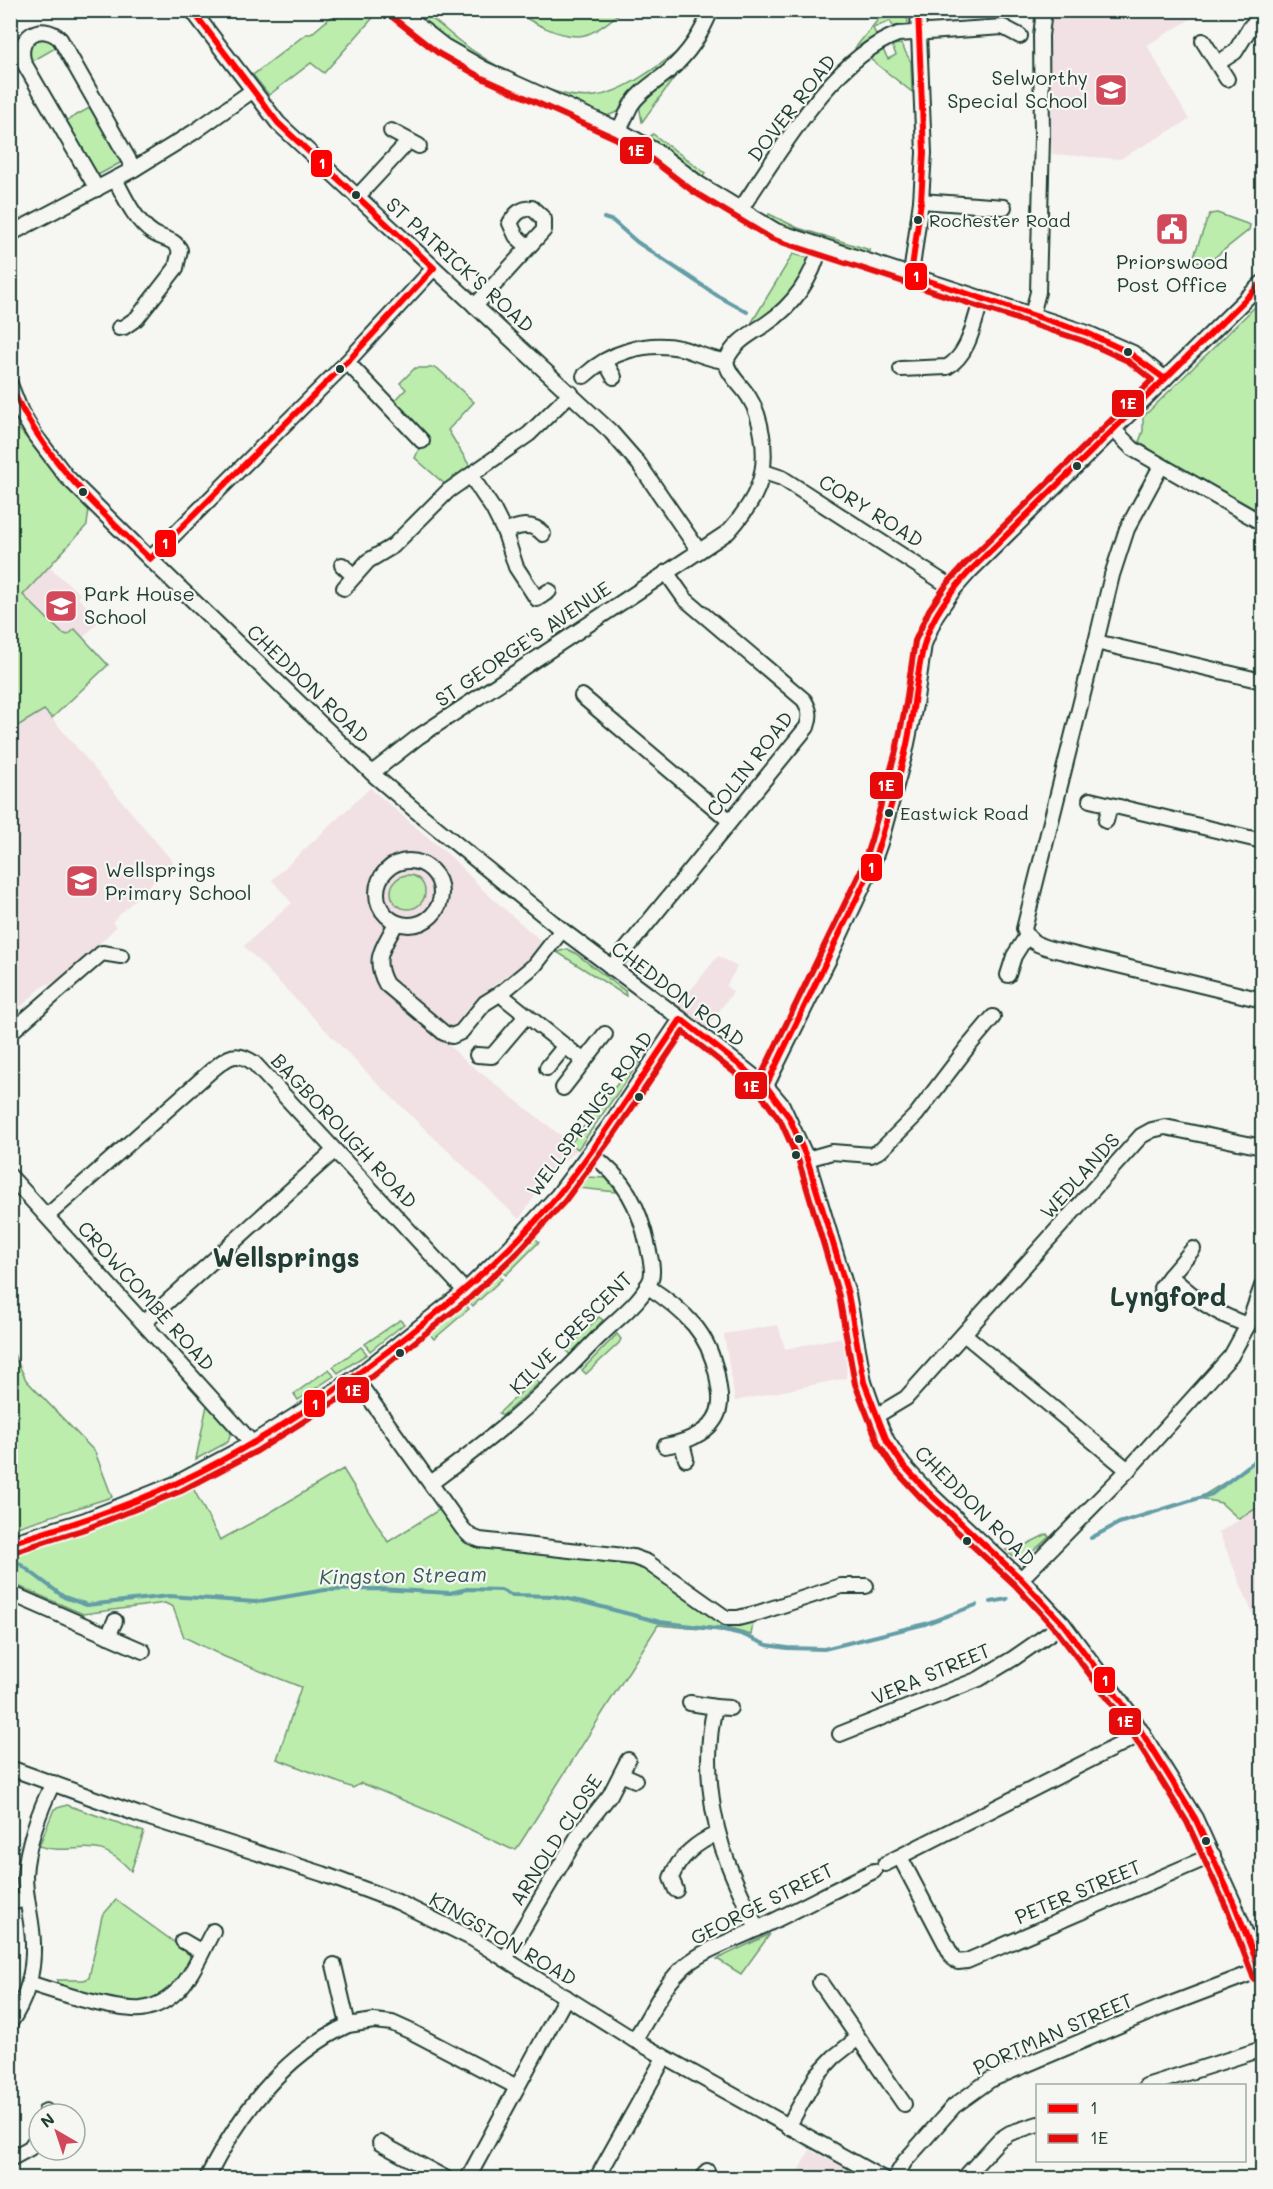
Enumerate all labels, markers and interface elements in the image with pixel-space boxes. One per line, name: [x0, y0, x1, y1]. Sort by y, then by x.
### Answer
street label: DOVER ROAD: [741, 48, 841, 166]
place label: Selworthy Special School: [947, 64, 1088, 113]
school or university icon: Selworthy Special School: [1093, 72, 1129, 108]
line badge: 1E: [619, 136, 653, 165]
text: 1E: [627, 139, 645, 160]
line badge: 1: [310, 149, 333, 178]
text: 1: [318, 152, 326, 173]
unlabelled marker: [350, 189, 362, 201]
street label: ST PATRICK'S ROAD: [381, 191, 540, 338]
place label: Rochester Road: [929, 208, 1071, 232]
public building icon: Priorswood Post Office: [1154, 211, 1190, 247]
marker: Rochester Road: [912, 214, 924, 226]
place label: Priorswood Post Office: [1116, 248, 1228, 297]
line badge: 1: [904, 262, 928, 291]
text: 1: [912, 265, 920, 286]
unlabelled marker: [1122, 346, 1134, 358]
unlabelled marker: [334, 363, 346, 375]
line badge: 1E: [1111, 389, 1145, 418]
text: 1E: [1119, 392, 1137, 413]
unlabelled marker: [1071, 460, 1083, 472]
street label: CORY ROAD: [814, 468, 929, 553]
unlabelled marker: [77, 486, 89, 498]
line badge: 1: [154, 529, 177, 558]
text: 1: [161, 532, 169, 553]
street label: ST GEORGE'S AVENUE: [429, 575, 615, 712]
place label: Park House School: [84, 580, 195, 629]
school or university icon: Park House School: [43, 588, 79, 624]
street label: CHEDDON ROAD: [242, 618, 376, 748]
street label: COLIN ROAD: [700, 705, 798, 821]
line badge: 1E: [869, 771, 904, 800]
text: 1E: [877, 774, 895, 795]
place label: Eastwick Road: [900, 801, 1028, 825]
marker: Eastwick Road: [883, 807, 895, 819]
line badge: 1: [860, 853, 883, 882]
place label: Wellsprings Primary School: [105, 856, 252, 905]
text: 1: [867, 856, 875, 877]
school or university icon: Wellsprings Primary School: [64, 863, 100, 899]
street label: CHEDDON ROAD: [607, 934, 751, 1052]
street label: WELLSPRINGS ROAD: [520, 1025, 658, 1201]
street label: BAGBOROUGH ROAD: [266, 1047, 423, 1213]
line badge: 1E: [734, 1071, 768, 1100]
text: 1E: [742, 1075, 760, 1096]
unlabelled marker: [633, 1091, 645, 1103]
street label: WEDLANDS: [1034, 1127, 1125, 1224]
unlabelled marker: [793, 1133, 805, 1145]
unlabelled marker: [790, 1149, 802, 1161]
street label: CROWCOMBE ROAD: [72, 1215, 221, 1376]
district label: Wellsprings: [212, 1240, 360, 1274]
street label: KILVE CRESCENT: [503, 1265, 637, 1399]
district label: Lyngford: [1110, 1279, 1226, 1313]
unlabelled marker: [394, 1347, 406, 1359]
line badge: 1E: [336, 1376, 370, 1404]
text: 1E: [344, 1379, 362, 1400]
line badge: 1: [303, 1389, 326, 1418]
text: 1: [311, 1393, 319, 1414]
street label: CHEDDON ROAD: [910, 1439, 1042, 1571]
unlabelled marker: [961, 1535, 973, 1547]
water label: Kingston Stream: [319, 1560, 487, 1589]
street label: VERA STREET: [867, 1636, 994, 1710]
line badge: 1: [1093, 1666, 1116, 1694]
text: 1: [1101, 1669, 1109, 1690]
line badge: 1E: [1108, 1707, 1142, 1736]
text: 1E: [1116, 1710, 1134, 1731]
street label: ARNOLD CLOSE: [503, 1769, 607, 1910]
unlabelled marker: [1200, 1835, 1212, 1847]
street label: PETER STREET: [1010, 1853, 1145, 1929]
street label: GEORGE STREET: [686, 1856, 837, 1950]
street label: KINGSTON ROAD: [425, 1885, 582, 1991]
street label: PORTMAN STREET: [969, 1986, 1137, 2080]
legend: [1036, 2084, 1246, 2162]
text: 1: [1090, 2095, 1098, 2119]
north arrow: [27, 2102, 87, 2162]
text: N: [36, 2108, 59, 2132]
text: 1E: [1090, 2125, 1108, 2149]

